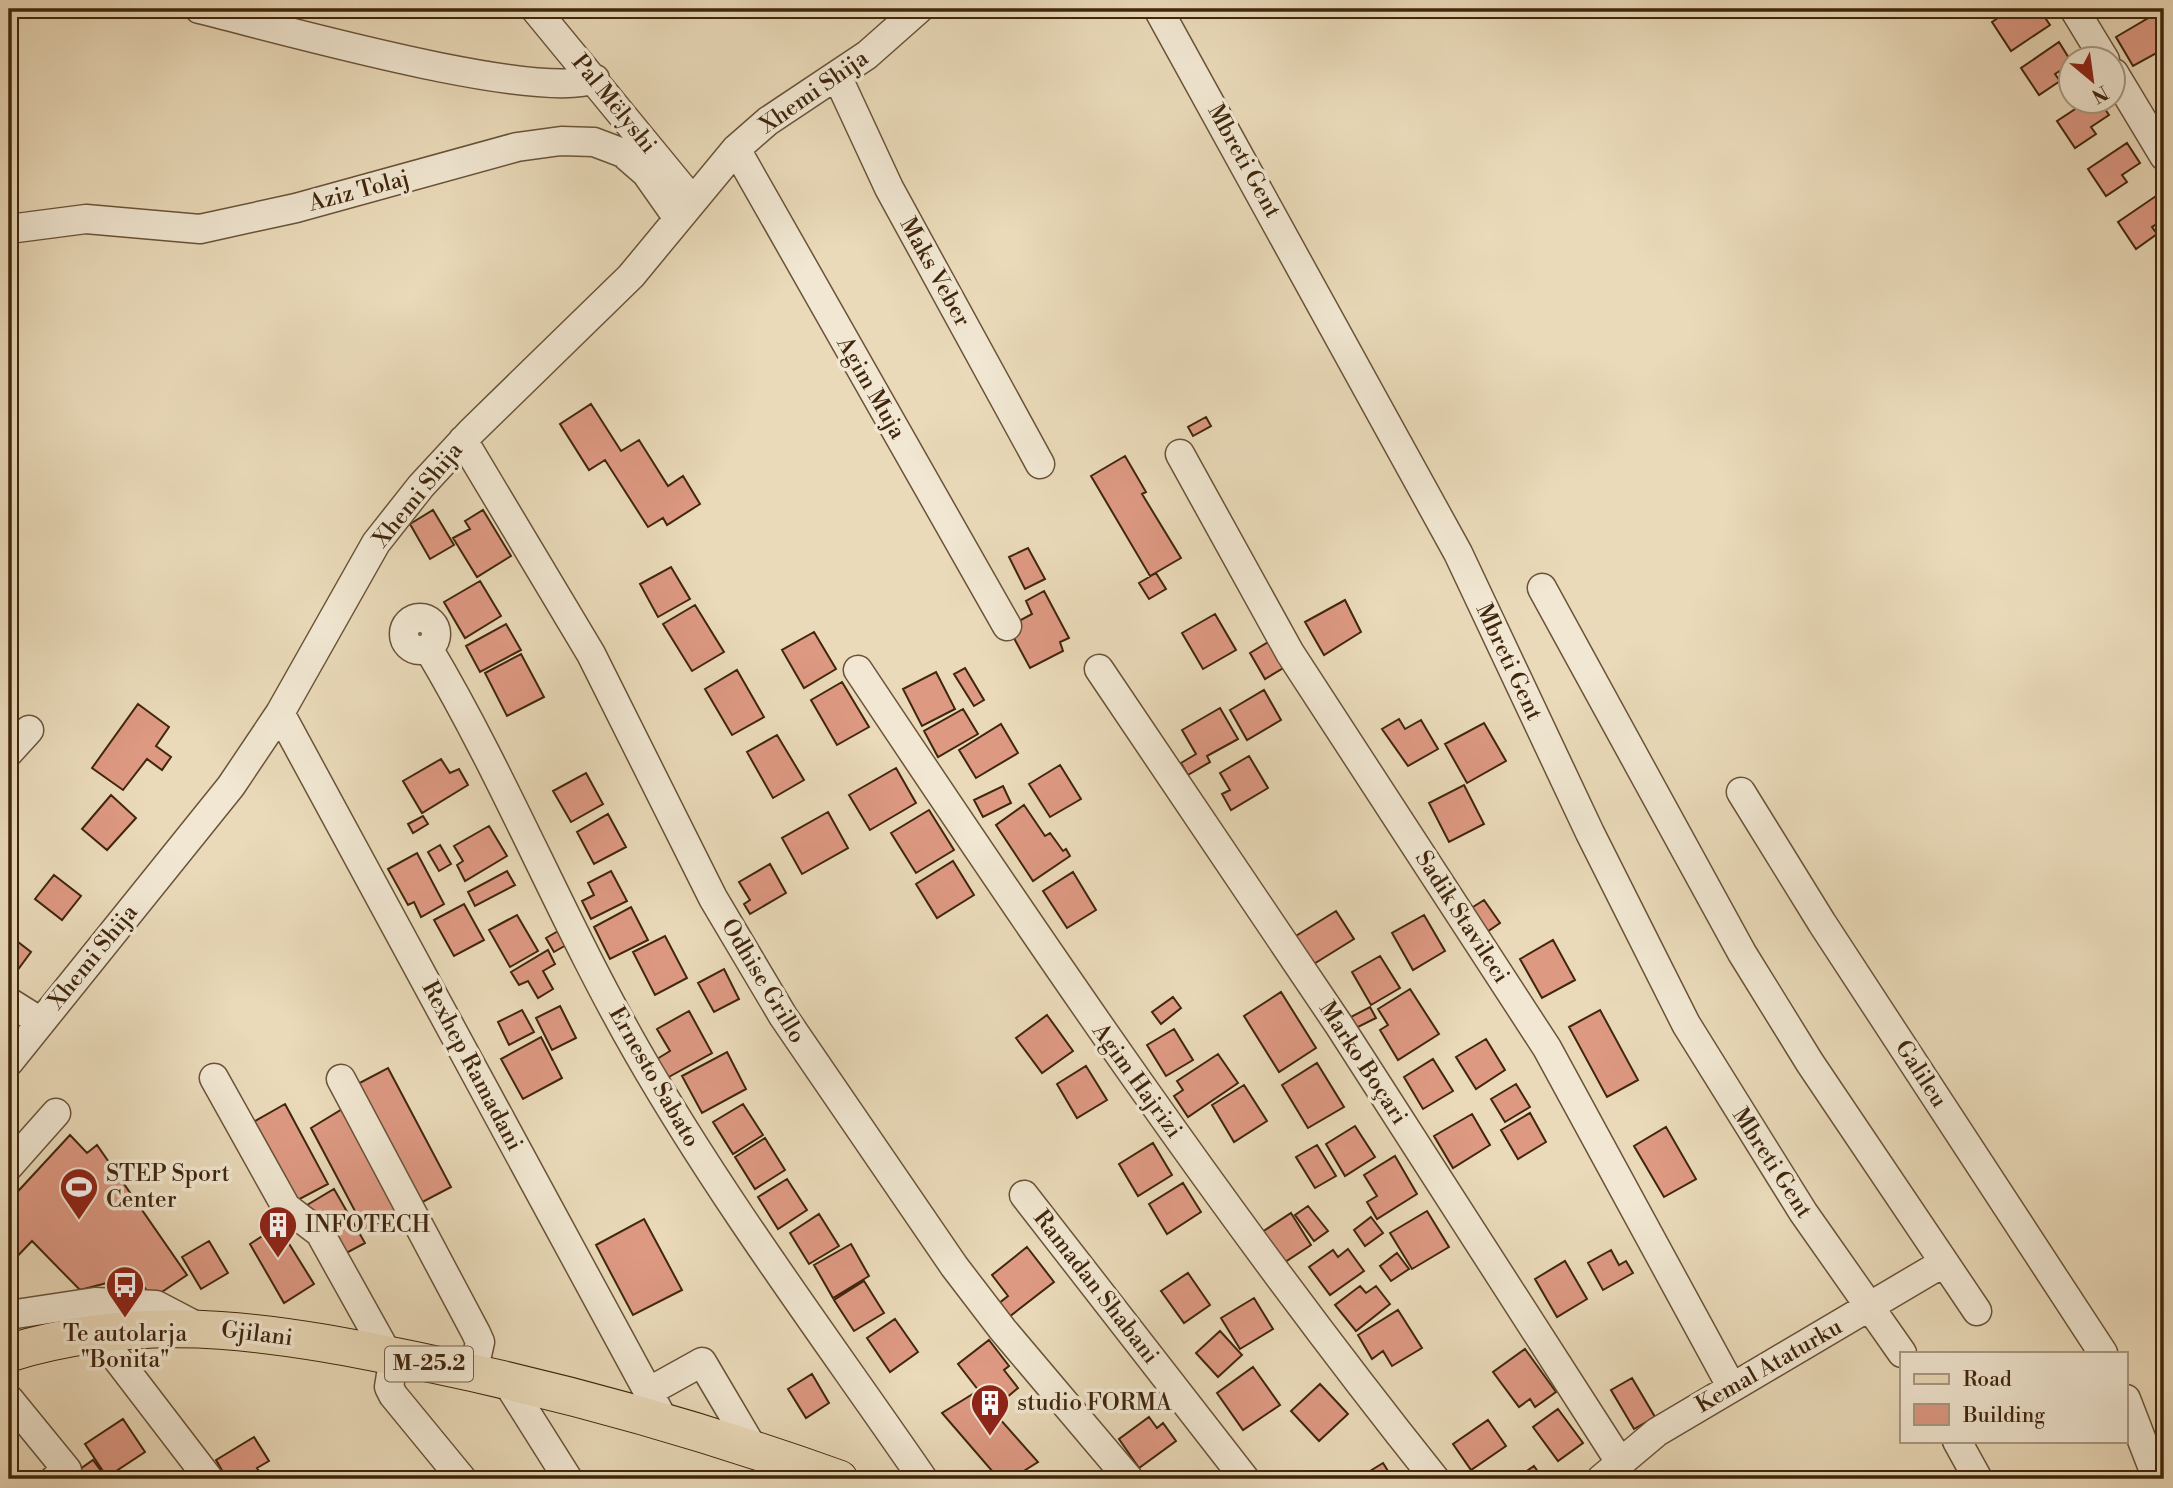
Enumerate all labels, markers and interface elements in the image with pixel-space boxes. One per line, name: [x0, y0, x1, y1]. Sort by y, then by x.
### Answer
street label: Xhemi Shija: [753, 44, 874, 140]
north arrow: [2058, 46, 2128, 116]
street label: Pal Mëlyshi: [566, 49, 662, 159]
text: N: [2087, 80, 2112, 108]
street label: Mbreti Gent: [1201, 99, 1287, 223]
street label: Aziz Tolaj: [305, 164, 412, 218]
street label: Maks Veber: [894, 213, 976, 332]
street label: Agim Muja: [830, 331, 912, 444]
street label: Xhemi Shija: [367, 437, 469, 554]
street label: Mbreti Gent: [1470, 599, 1548, 725]
street label: Sadik Stavileci: [1409, 846, 1515, 988]
street label: Xhemi Shija: [42, 899, 144, 1016]
street label: Odhise Grillo: [715, 914, 811, 1048]
street label: Rexhep Ramadani: [415, 976, 529, 1156]
street label: Marko Boçari: [1313, 996, 1413, 1130]
street label: Ernesto Sabato: [602, 1002, 706, 1152]
street label: Agim Hajrizi: [1085, 1017, 1188, 1144]
street label: Galileu: [1889, 1035, 1953, 1113]
street label: Mbreti Gent: [1726, 1103, 1818, 1223]
place label: STEP Sport Center: [106, 1160, 230, 1214]
sports icon: STEP Sport Center: [58, 1166, 100, 1221]
building icon: INFOTECH: [257, 1204, 299, 1259]
street label: Ramadan Shabani: [1027, 1204, 1165, 1370]
place label: INFOTECH: [305, 1211, 431, 1239]
bus stop icon: Te autolarja "Bonita": [104, 1264, 146, 1319]
street label: Kemal Ataturku: [1691, 1313, 1847, 1419]
street label: Gjilani: [220, 1316, 294, 1352]
place label: Te autolarja "Bonita": [63, 1320, 187, 1374]
road number: M-25.2: [385, 1346, 473, 1382]
legend: [1900, 1352, 2128, 1442]
text: Road: [1963, 1367, 2012, 1393]
building icon: studio FORMA: [969, 1382, 1011, 1437]
place label: studio FORMA: [1017, 1389, 1173, 1417]
text: Building: [1962, 1403, 2045, 1429]

